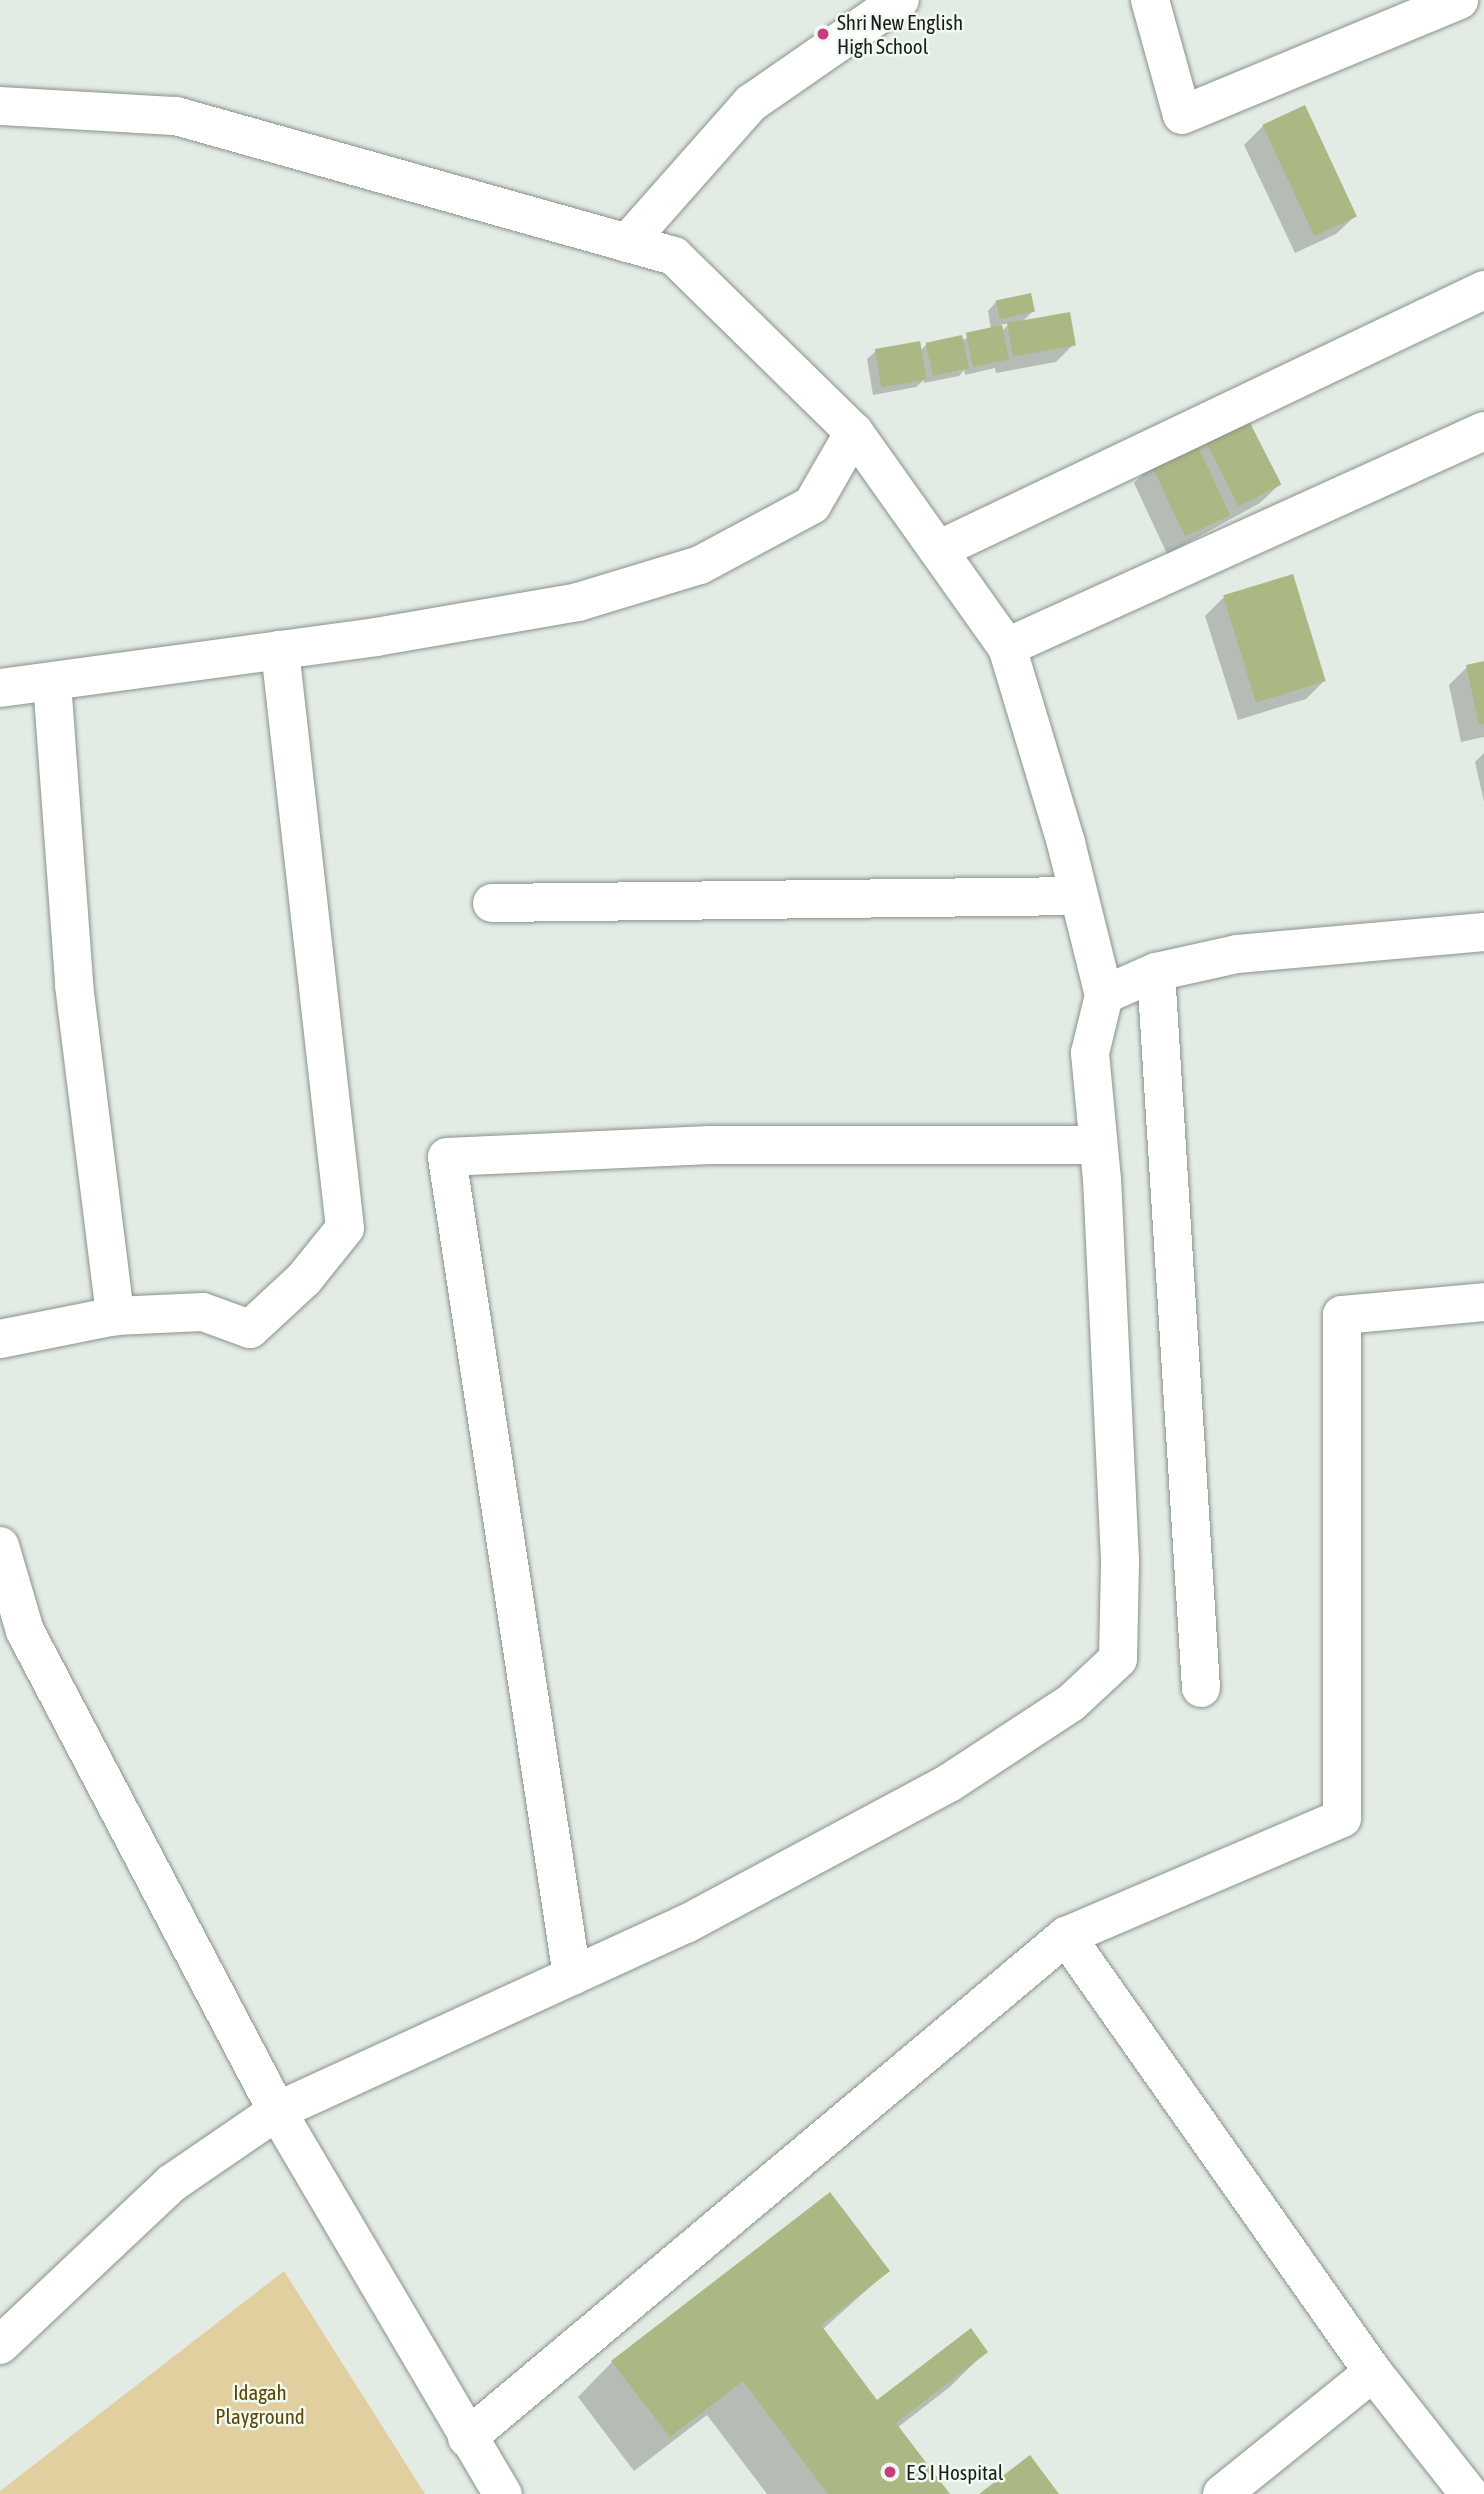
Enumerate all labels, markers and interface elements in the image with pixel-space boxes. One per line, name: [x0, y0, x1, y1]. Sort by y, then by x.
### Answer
place label: Shri New English High School: [837, 9, 963, 59]
marker: Shri New English High School: [815, 26, 831, 42]
park label: Idagah Playground: [215, 2379, 305, 2429]
place label: E S I Hospital: [906, 2459, 1003, 2485]
marker: E S I Hospital: [880, 2462, 900, 2482]

